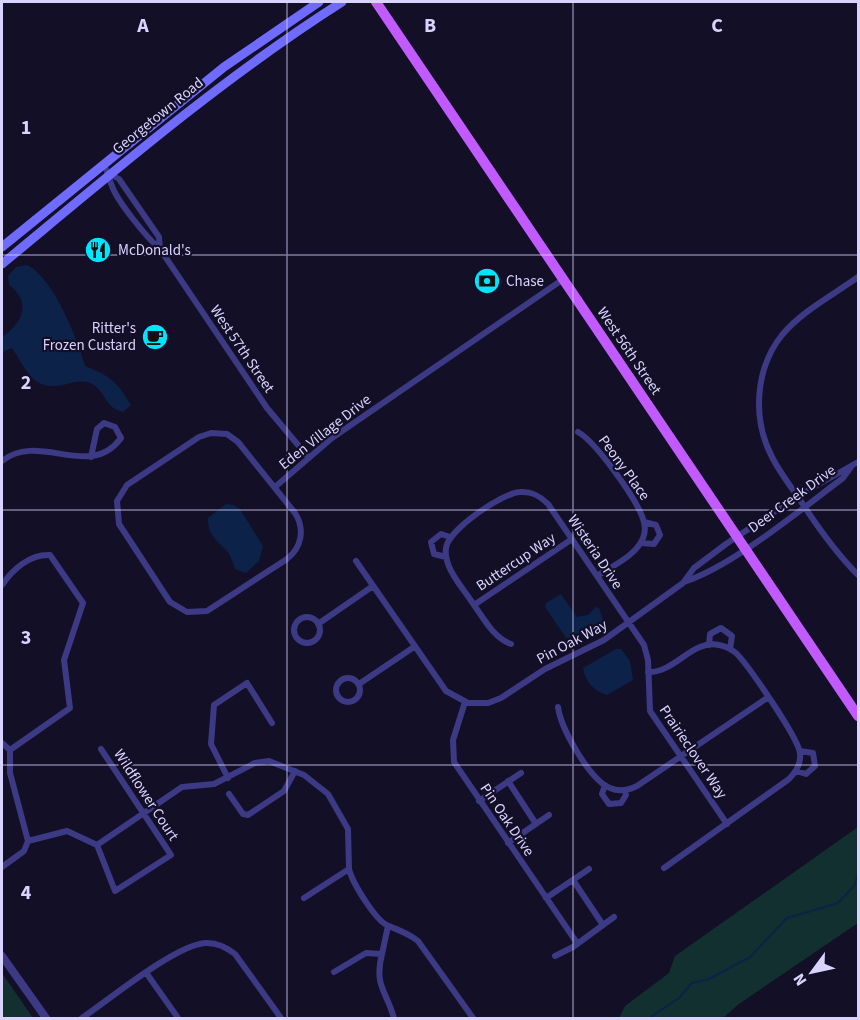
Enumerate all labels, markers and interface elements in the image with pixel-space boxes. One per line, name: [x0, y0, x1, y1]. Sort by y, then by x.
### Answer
text: A: [136, 12, 149, 40]
text: B: [424, 12, 436, 40]
text: C: [711, 12, 723, 40]
street label: Georgetown Road: [108, 73, 208, 159]
text: 1: [21, 114, 31, 142]
restaurant icon: McDonald's: [83, 235, 113, 265]
place label: McDonald's: [118, 240, 191, 261]
bank icon: Chase: [472, 266, 502, 296]
place label: Chase: [506, 271, 544, 292]
street label: West 57th Street: [205, 301, 279, 397]
street label: West 56th Street: [592, 303, 666, 399]
place label: Ritter's Frozen Custard: [43, 318, 136, 356]
cafe icon: Ritter's Frozen Custard: [140, 322, 170, 352]
text: 2: [21, 369, 31, 397]
street label: Eden Village Drive: [275, 389, 375, 475]
street label: Peony Place: [593, 431, 655, 505]
street label: Deer Creek Drive: [744, 460, 840, 538]
street label: Wisteria Drive: [562, 511, 628, 593]
street label: Buttercup Way: [472, 528, 560, 596]
street label: Pin Oak Way: [533, 615, 611, 669]
text: 3: [21, 624, 31, 652]
street label: Prairieclover Way: [654, 701, 732, 803]
street label: Wildflower Court: [108, 745, 184, 845]
street label: Pin Oak Drive: [475, 779, 539, 861]
text: 4: [21, 879, 32, 907]
north arrow: [782, 942, 842, 1002]
text: N: [788, 969, 812, 990]

